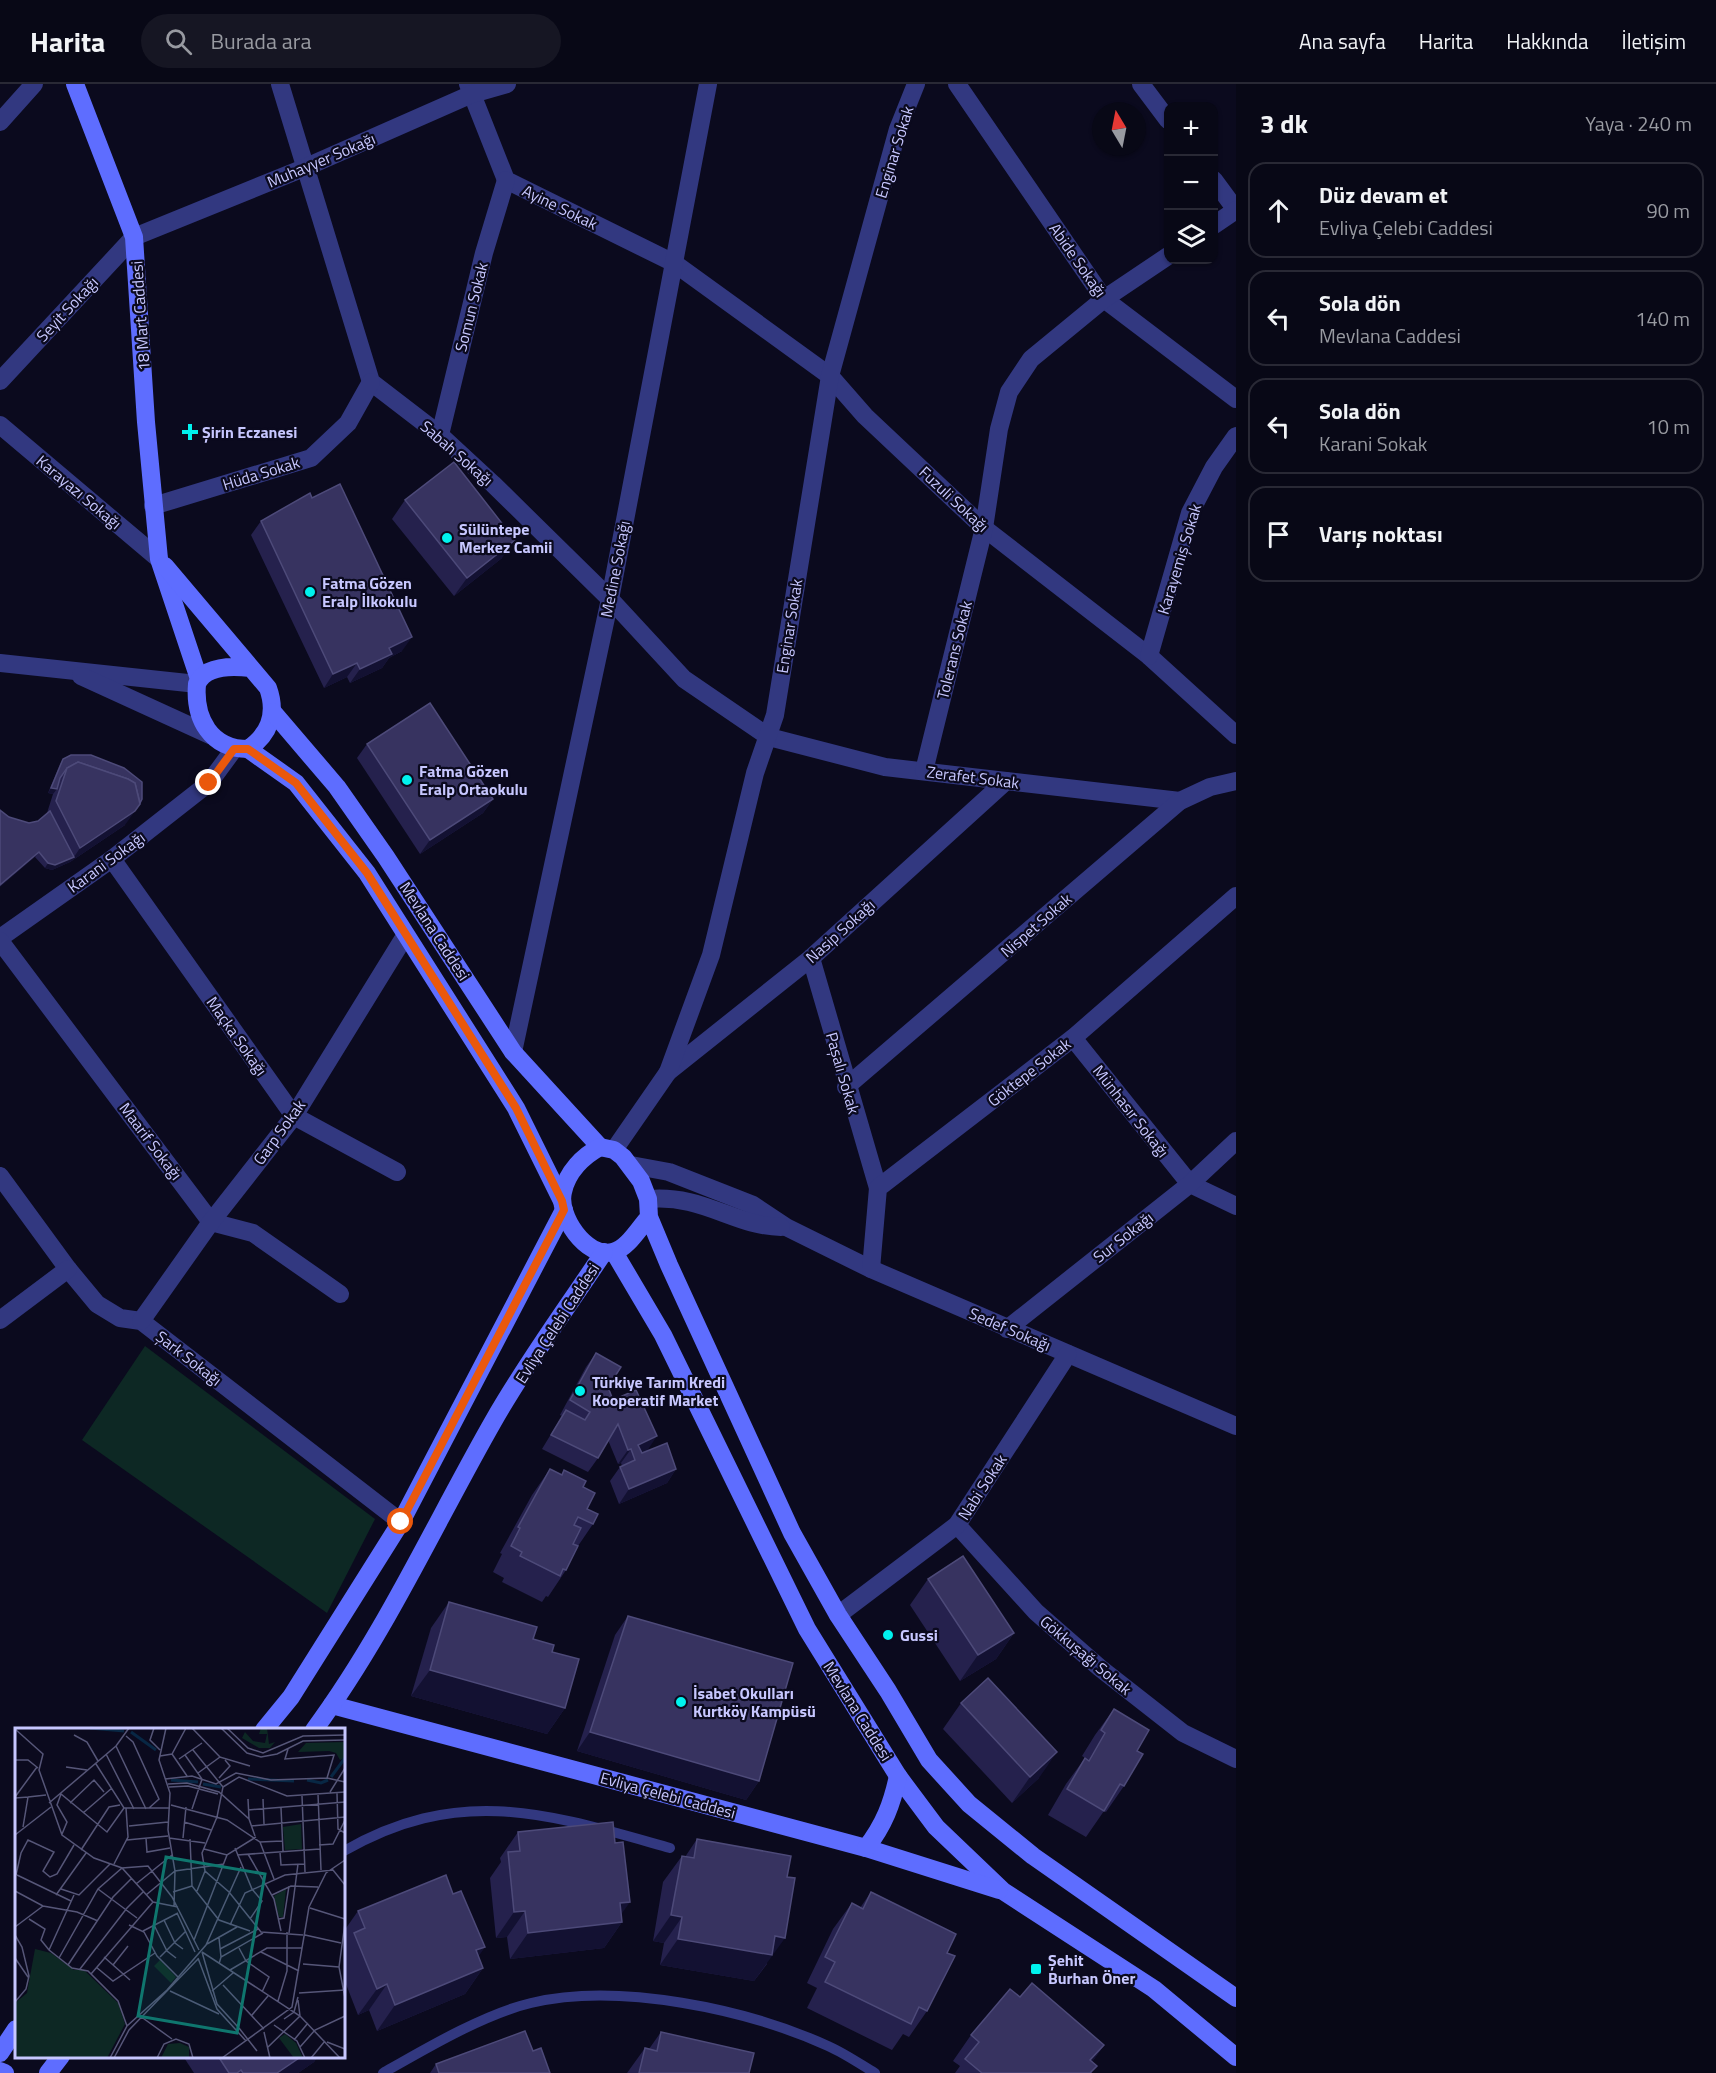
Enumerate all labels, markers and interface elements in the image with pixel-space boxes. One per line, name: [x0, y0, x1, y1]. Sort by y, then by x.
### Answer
search box: [141, 14, 561, 68]
text: Harita: [30, 20, 105, 63]
text: Burada ara: [210, 24, 311, 58]
icon: search: [162, 25, 195, 58]
text: Ana sayfa: [1299, 25, 1386, 57]
text: Harita: [1419, 25, 1473, 57]
text: Hakkında: [1506, 25, 1589, 57]
text: İletişim: [1622, 25, 1686, 57]
north arrow: [1092, 102, 1146, 156]
map controls: [1164, 102, 1218, 264]
button: +: [1164, 102, 1218, 156]
street label: Enginar Sokak: [869, 103, 919, 201]
text: 3 dk: [1260, 104, 1308, 143]
text: Yaya · 240 m: [1585, 108, 1692, 139]
street label: Muhayyer Sokağı: [263, 126, 379, 194]
button: −: [1164, 156, 1218, 210]
street label: Ayine Sokak: [518, 178, 602, 236]
text: Düz devam et: [1319, 178, 1448, 212]
icon: ahead: [1262, 194, 1295, 227]
text: 90 m: [1646, 195, 1690, 226]
button: layers: [1164, 210, 1218, 264]
text: Evliya Çelebi Caddesi: [1319, 212, 1493, 243]
street label: Abide Sokağı: [1044, 218, 1112, 302]
street label: Somun Sokak: [448, 259, 494, 354]
street label: 18 Mart Caddesi: [124, 260, 156, 372]
street label: Seyit Sokağı: [30, 271, 104, 347]
text: Sola dön: [1319, 286, 1401, 320]
icon: left: [1262, 302, 1295, 335]
text: 140 m: [1635, 303, 1690, 334]
text: Mevlana Caddesi: [1319, 320, 1461, 351]
text: Sola dön: [1319, 394, 1401, 428]
icon: left: [1262, 410, 1295, 443]
text: 10 m: [1646, 411, 1690, 442]
street label: Sabah Sokağı: [415, 415, 499, 491]
place label: Şirin Eczanesi: [202, 420, 297, 444]
marker: Şirin Eczanesi: [183, 425, 197, 439]
text: Karani Sokak: [1319, 428, 1427, 459]
street label: Karayazı Sokağı: [31, 449, 127, 535]
street label: Hüda Sokak: [219, 450, 303, 496]
street label: Fuzuli Sokağı: [914, 460, 994, 538]
street label: Karayemiş Sokak: [1151, 500, 1207, 617]
place label: Sülüntepe Merkez Camii: [459, 517, 552, 559]
text: Varış noktası: [1319, 517, 1443, 551]
icon: arrive: [1262, 518, 1295, 551]
street label: Medine Sokağı: [594, 519, 636, 619]
marker: Sülüntepe Merkez Camii: [440, 531, 454, 545]
place label: Fatma Gözen Eralp İlkokulu: [322, 571, 417, 613]
street label: Enginar Sokak: [770, 577, 808, 675]
marker: Fatma Gözen Eralp İlkokulu: [303, 585, 317, 599]
street label: Tolerans Sokak: [930, 598, 978, 702]
place label: Fatma Gözen Eralp Ortaokulu: [419, 759, 528, 801]
street label: Zerafet Sokak: [925, 759, 1021, 795]
route end: [195, 769, 221, 795]
marker: Fatma Gözen Eralp Ortaokulu: [400, 773, 414, 787]
street label: Karani Sokağı: [62, 826, 150, 898]
street label: Mevlana Caddesi: [394, 877, 476, 985]
street label: Nispet Sokak: [995, 887, 1077, 963]
street label: Nasip Sokağı: [800, 893, 880, 969]
street label: Maçka Sokağı: [201, 991, 273, 1081]
street label: Paşalı Sokak: [820, 1029, 866, 1117]
street label: Göktepe Sokak: [982, 1032, 1076, 1112]
street label: Münhasır Sokağı: [1087, 1060, 1175, 1162]
street label: Garp Sokak: [247, 1094, 311, 1170]
street label: Maarif Sokağı: [114, 1097, 188, 1185]
street label: Sur Sokağı: [1088, 1206, 1158, 1268]
street label: Evliya Çelebi Caddesi: [509, 1258, 605, 1388]
street label: Sedef Sokağı: [965, 1301, 1055, 1357]
street label: Şark Sokağı: [151, 1325, 227, 1391]
place label: Türkiye Tarım Kredi Kooperatif Market: [592, 1370, 725, 1412]
marker: Türkiye Tarım Kredi Kooperatif Market: [573, 1384, 587, 1398]
street label: Nabi Sokak: [952, 1449, 1013, 1525]
route start: [387, 1508, 413, 1534]
street label: Gökkuşağı Sokak: [1035, 1609, 1137, 1701]
place label: Gussi: [900, 1623, 938, 1647]
marker: Gussi: [881, 1628, 895, 1642]
street label: Mevlana Caddesi: [818, 1657, 898, 1765]
place label: İsabet Okulları Kurtköy Kampüsü: [693, 1681, 816, 1723]
marker: İsabet Okulları Kurtköy Kampüsü: [674, 1695, 688, 1709]
inset map: [15, 1728, 345, 2058]
street label: Evliya Çelebi Caddesi: [598, 1765, 738, 1825]
place label: Şehit Burhan Öner: [1048, 1948, 1135, 1990]
marker: Şehit Burhan Öner: [1029, 1962, 1043, 1976]

